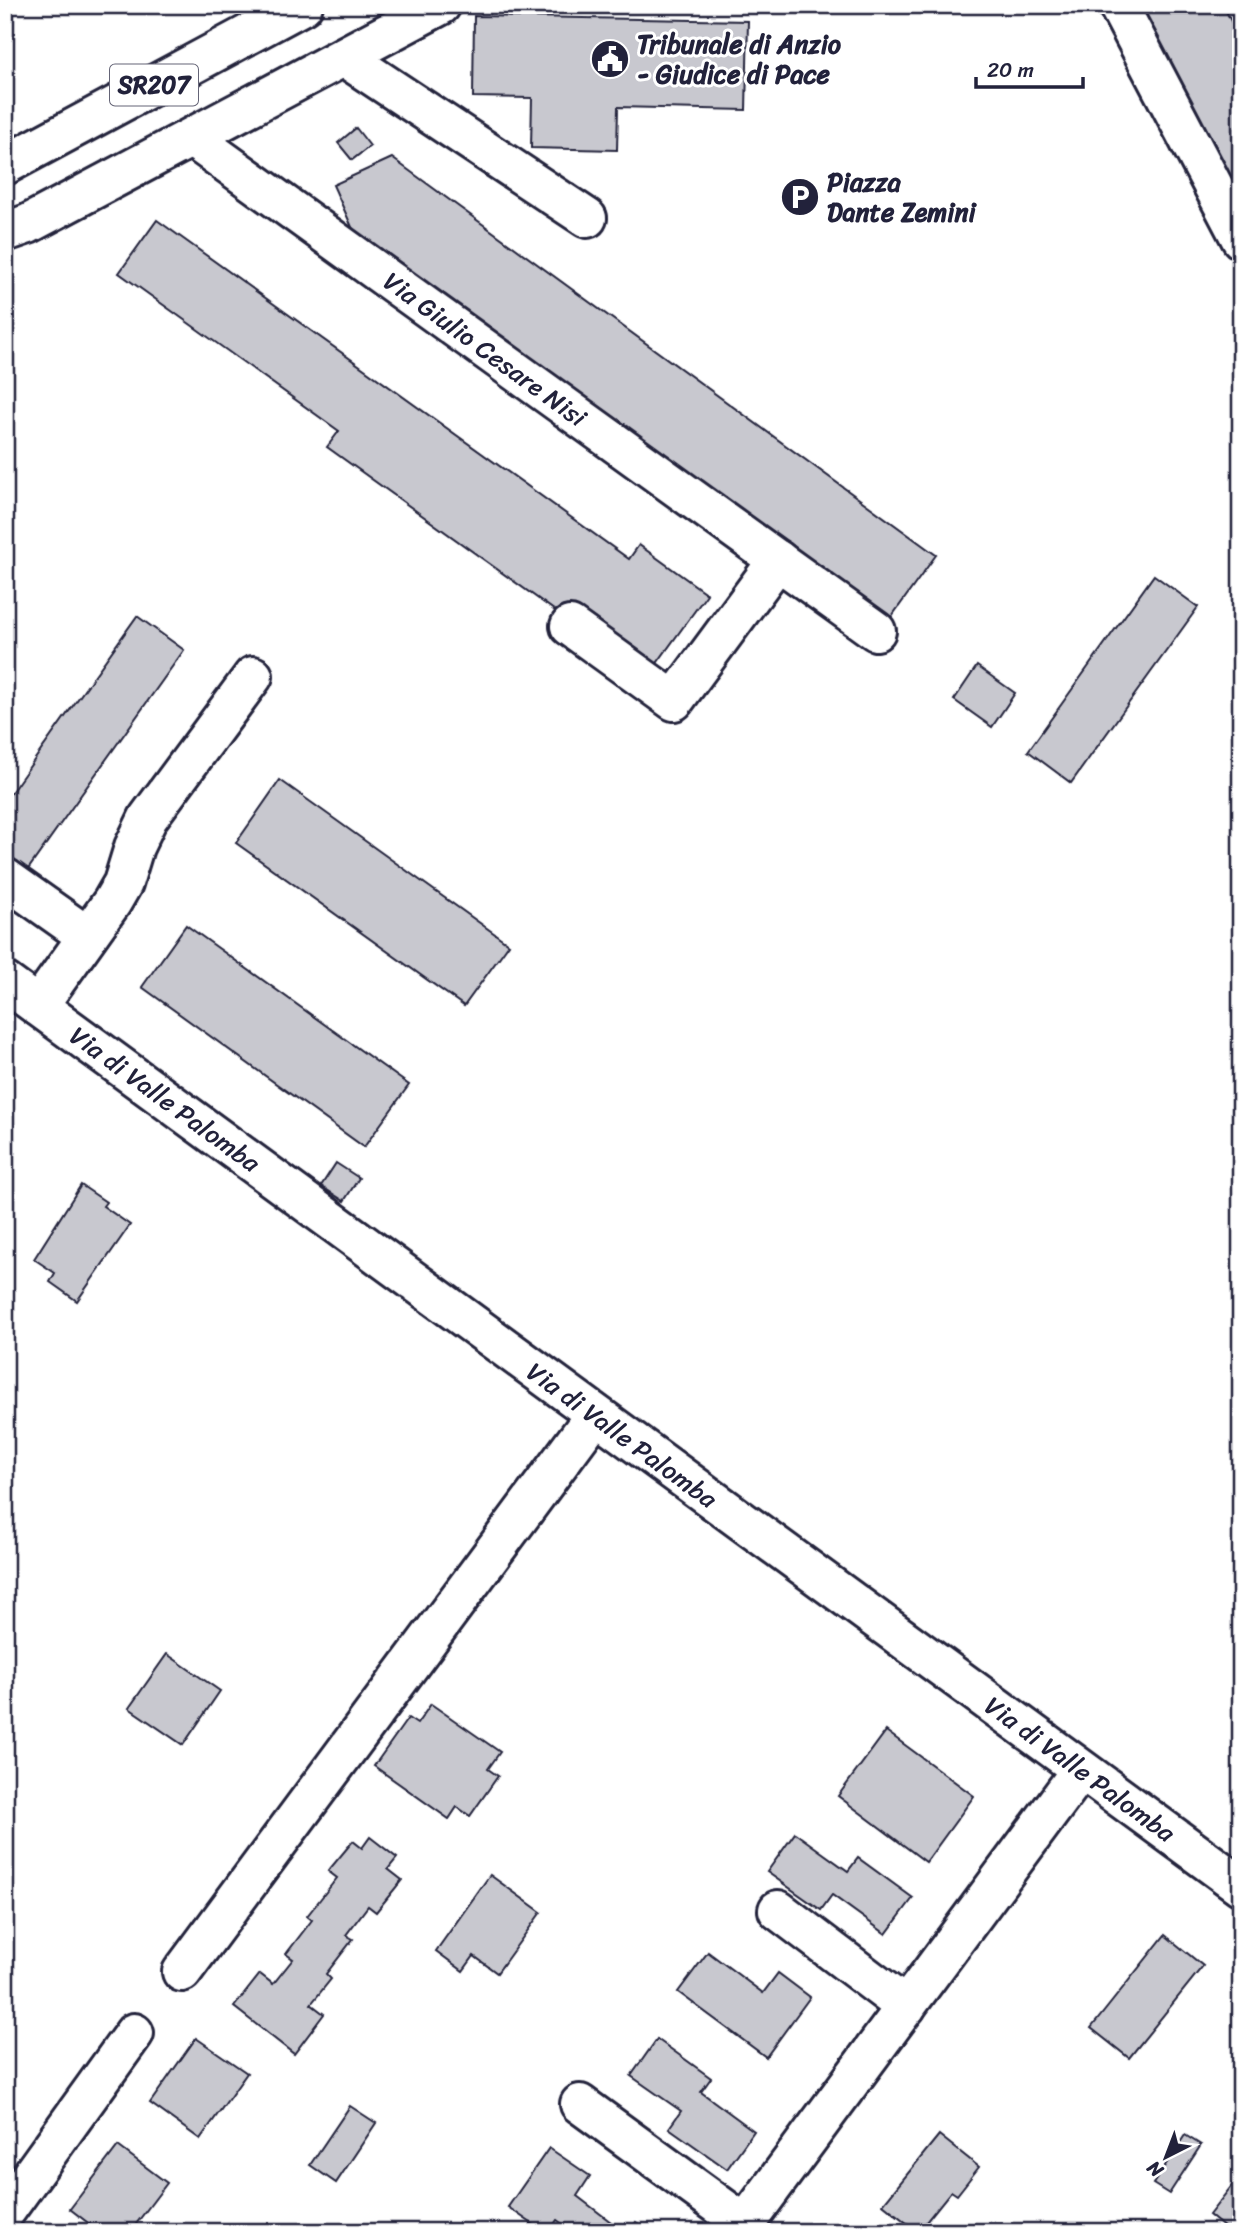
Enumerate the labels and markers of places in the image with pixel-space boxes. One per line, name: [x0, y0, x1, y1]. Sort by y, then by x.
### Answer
place label: Tribunale di Anzio - Giudice di Pace: [637, 21, 842, 97]
public building icon: Tribunale di Anzio - Giudice di Pace: [589, 38, 631, 80]
place label: Piazza Dante Zemini: [827, 159, 977, 235]
parking icon: Piazza Dante Zemini: [779, 176, 821, 218]

